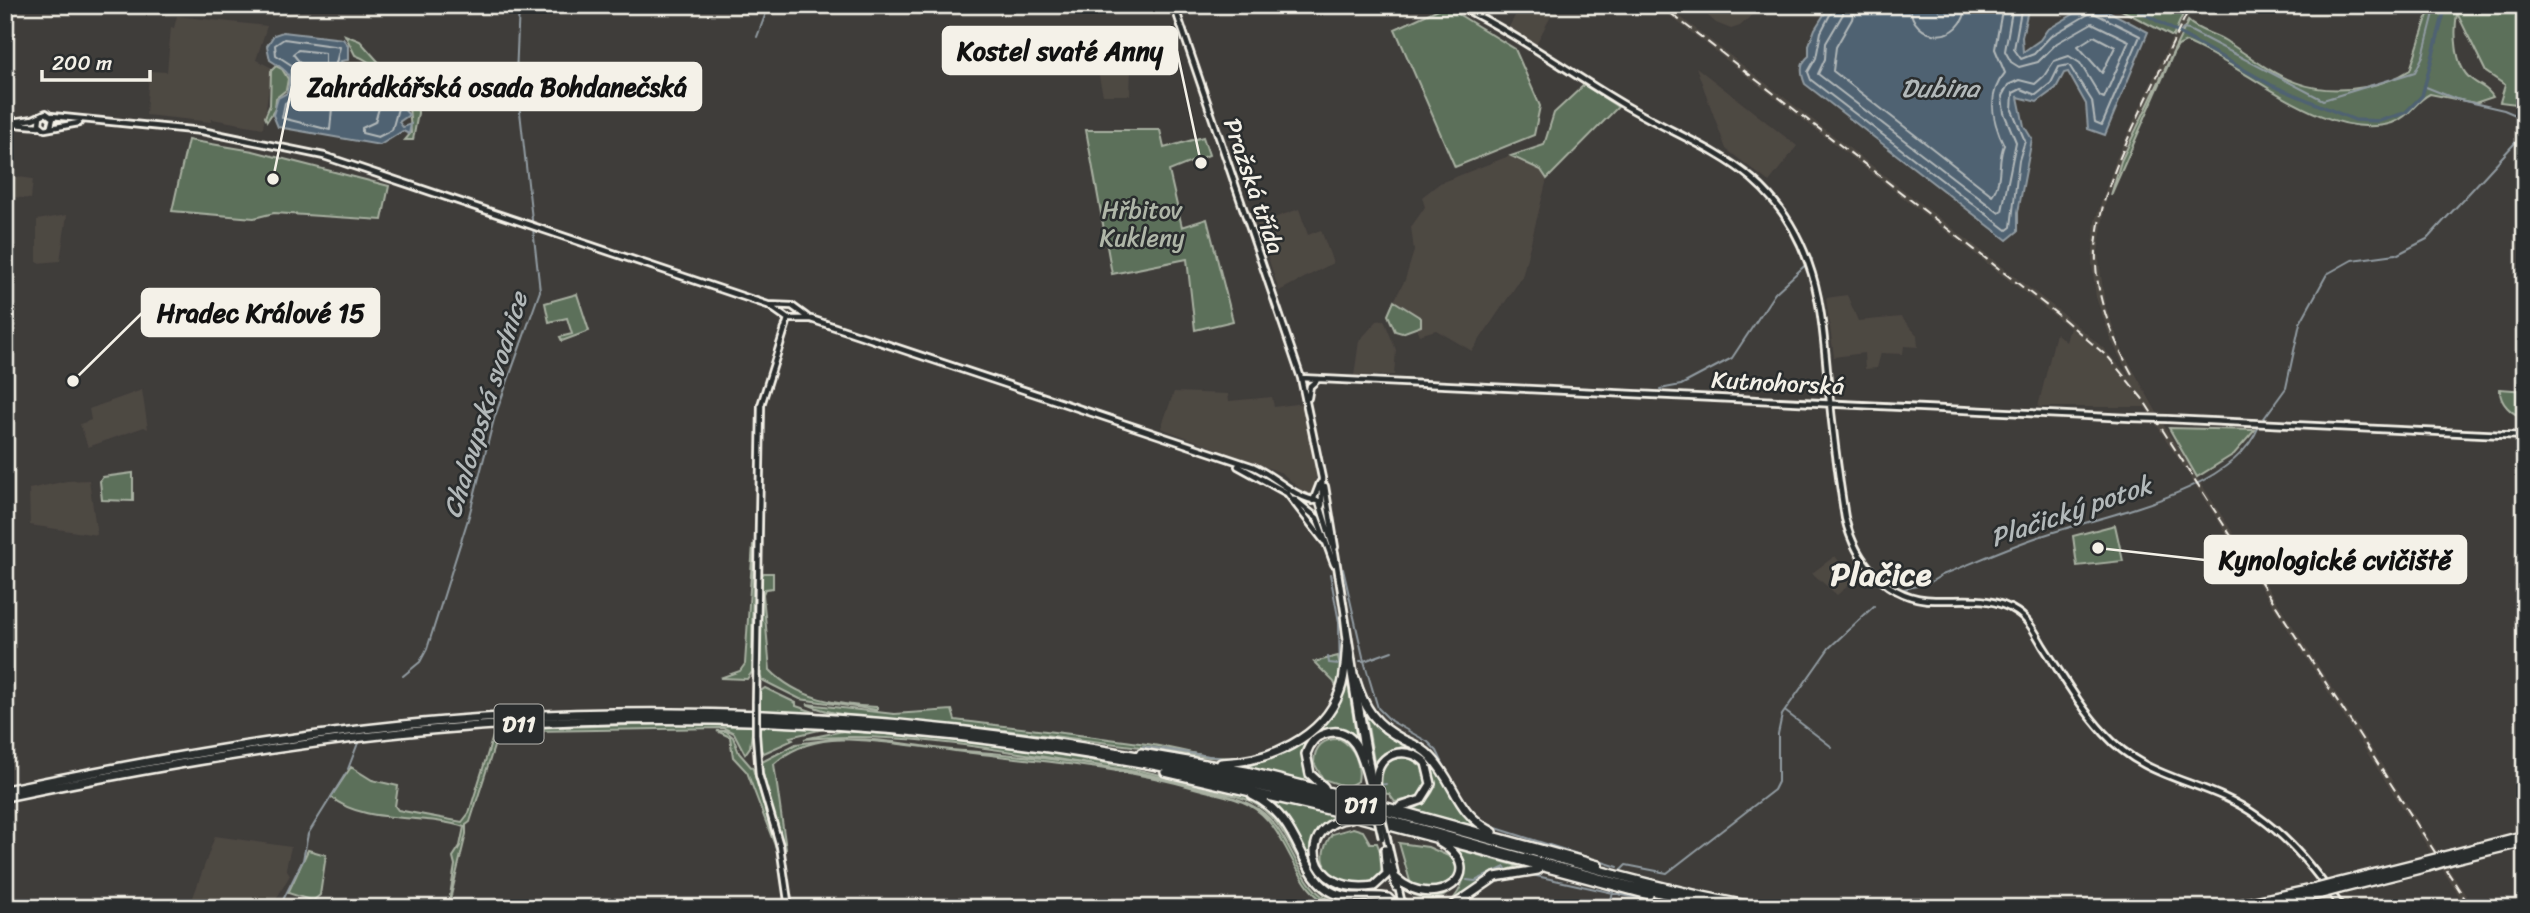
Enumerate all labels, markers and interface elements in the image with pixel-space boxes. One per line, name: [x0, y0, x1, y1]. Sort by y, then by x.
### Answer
callout: Kostel svaté Anny: [943, 27, 1177, 74]
text: Kostel svaté Anny: [956, 28, 1164, 74]
scale bar: [42, 38, 150, 82]
text: 200 m: [52, 44, 112, 82]
callout: Zahrádkářská osada Bohdanečská: [292, 63, 701, 110]
text: Zahrádkářská osada Bohdanečská: [306, 64, 687, 110]
water label: Dubina: [1901, 65, 1982, 111]
street label: Pražská třída: [1211, 112, 1297, 260]
park label: Hřbitov Kukleny: [1100, 189, 1185, 259]
water label: Chaloupská svodnice: [429, 284, 542, 523]
callout: Hradec Králové 15: [142, 289, 379, 336]
text: Hradec Králové 15: [157, 290, 365, 336]
street label: Kutnohorská: [1710, 359, 1846, 407]
water label: Plačický potok: [1984, 461, 2160, 560]
callout: Kynologické cvičiště: [2205, 536, 2466, 583]
text: Kynologické cvičiště: [2218, 537, 2454, 583]
district label: Plačice: [1831, 546, 1932, 603]
road number: D11: [494, 704, 544, 744]
road number: D11: [1336, 786, 1386, 824]

